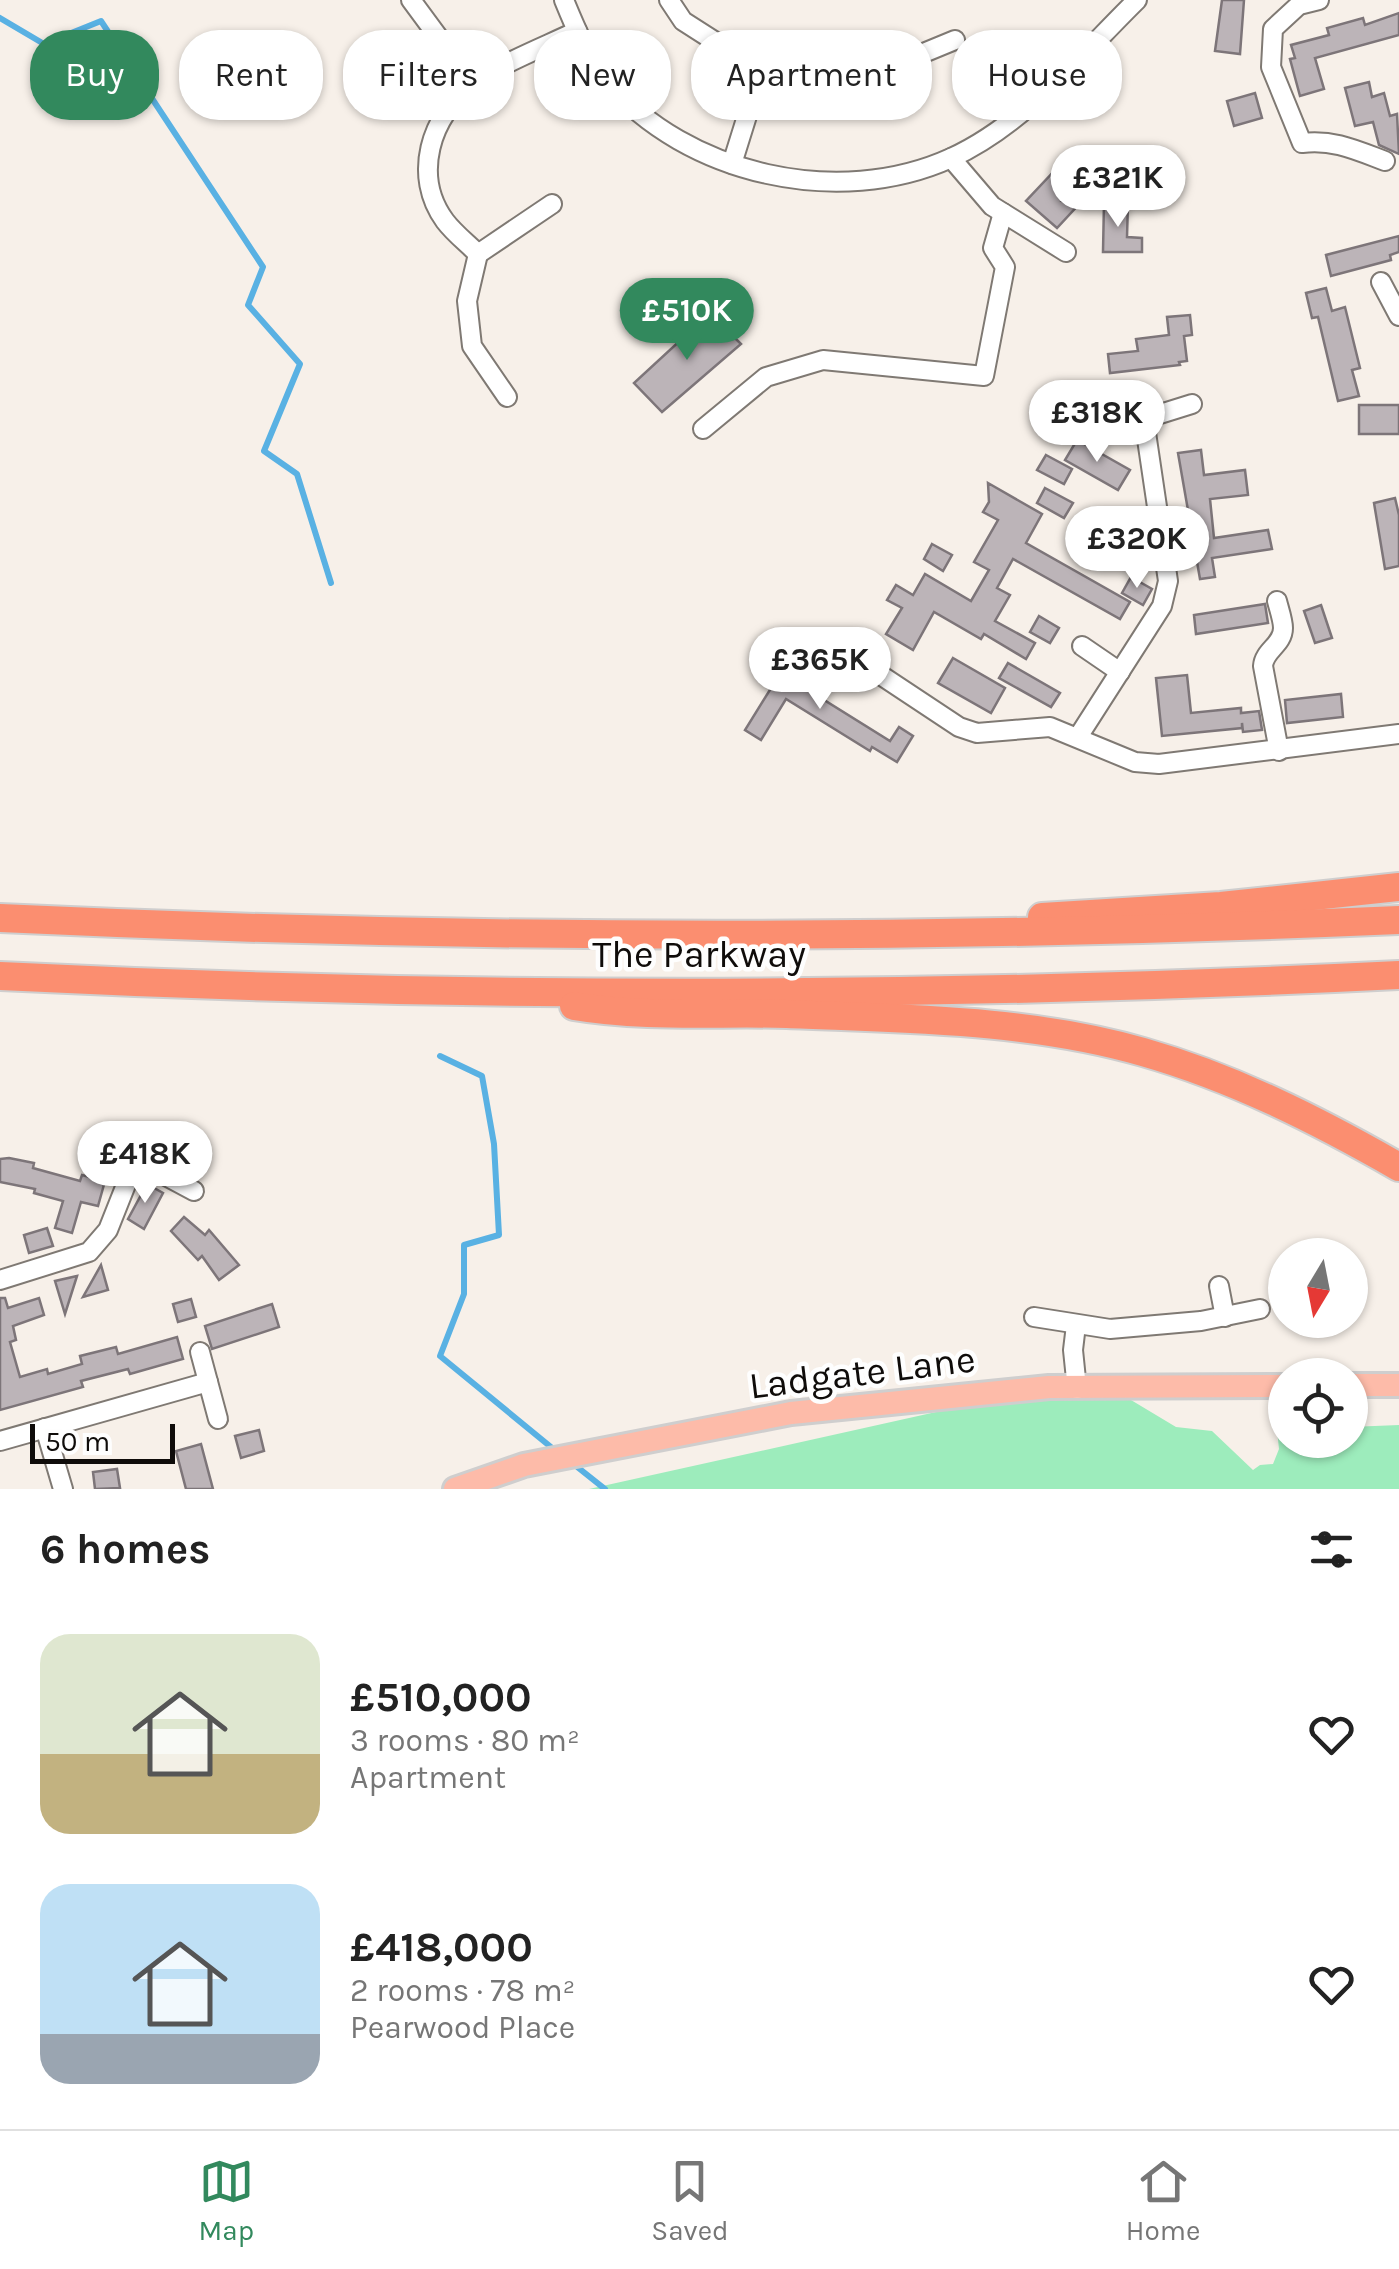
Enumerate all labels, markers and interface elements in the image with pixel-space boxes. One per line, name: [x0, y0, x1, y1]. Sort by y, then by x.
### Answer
chip: Buy: [30, 30, 159, 120]
chip: Rent: [179, 30, 323, 120]
chip: Filters: [343, 30, 514, 120]
chip: New: [534, 30, 671, 120]
chip: Apartment: [691, 30, 932, 120]
chip: House: [952, 30, 1122, 120]
pin: £321K: [1048, 145, 1188, 230]
text: £321K: [1073, 159, 1163, 196]
pin: £510K: [617, 278, 757, 363]
text: £510K: [642, 292, 732, 329]
pin: £318K: [1027, 380, 1167, 465]
text: £318K: [1051, 394, 1143, 431]
pin: £320K: [1067, 506, 1207, 591]
text: £320K: [1087, 520, 1187, 557]
pin: £365K: [750, 627, 890, 712]
text: £365K: [771, 641, 869, 678]
street label: The Parkway: [592, 932, 806, 977]
pin: £418K: [75, 1121, 215, 1206]
text: £418K: [99, 1135, 191, 1172]
north arrow: [1268, 1238, 1368, 1338]
map controls: [1268, 1238, 1368, 1458]
street label: Ladgate Lane: [746, 1336, 978, 1409]
button: locate: [1268, 1358, 1368, 1458]
scale bar: [30, 1419, 175, 1464]
text: 50 m: [45, 1425, 110, 1458]
icon: filters: [1304, 1522, 1359, 1577]
text: 6 homes: [40, 1524, 210, 1574]
text: £510,000: [350, 1672, 532, 1722]
icon: home: [120, 1674, 240, 1794]
icon: heart: [1304, 1707, 1359, 1762]
text: 3 rooms · 80 m²: [350, 1722, 580, 1759]
text: Apartment: [350, 1759, 506, 1796]
text: £418,000: [350, 1922, 533, 1972]
icon: home: [120, 1924, 240, 2044]
icon: heart: [1304, 1957, 1359, 2012]
text: 2 rooms · 78 m²: [350, 1972, 575, 2009]
text: Pearwood Place: [350, 2009, 575, 2046]
tab: Map: [199, 2154, 254, 2247]
tab: Saved: [651, 2154, 729, 2247]
tab: Home: [1126, 2154, 1200, 2247]

